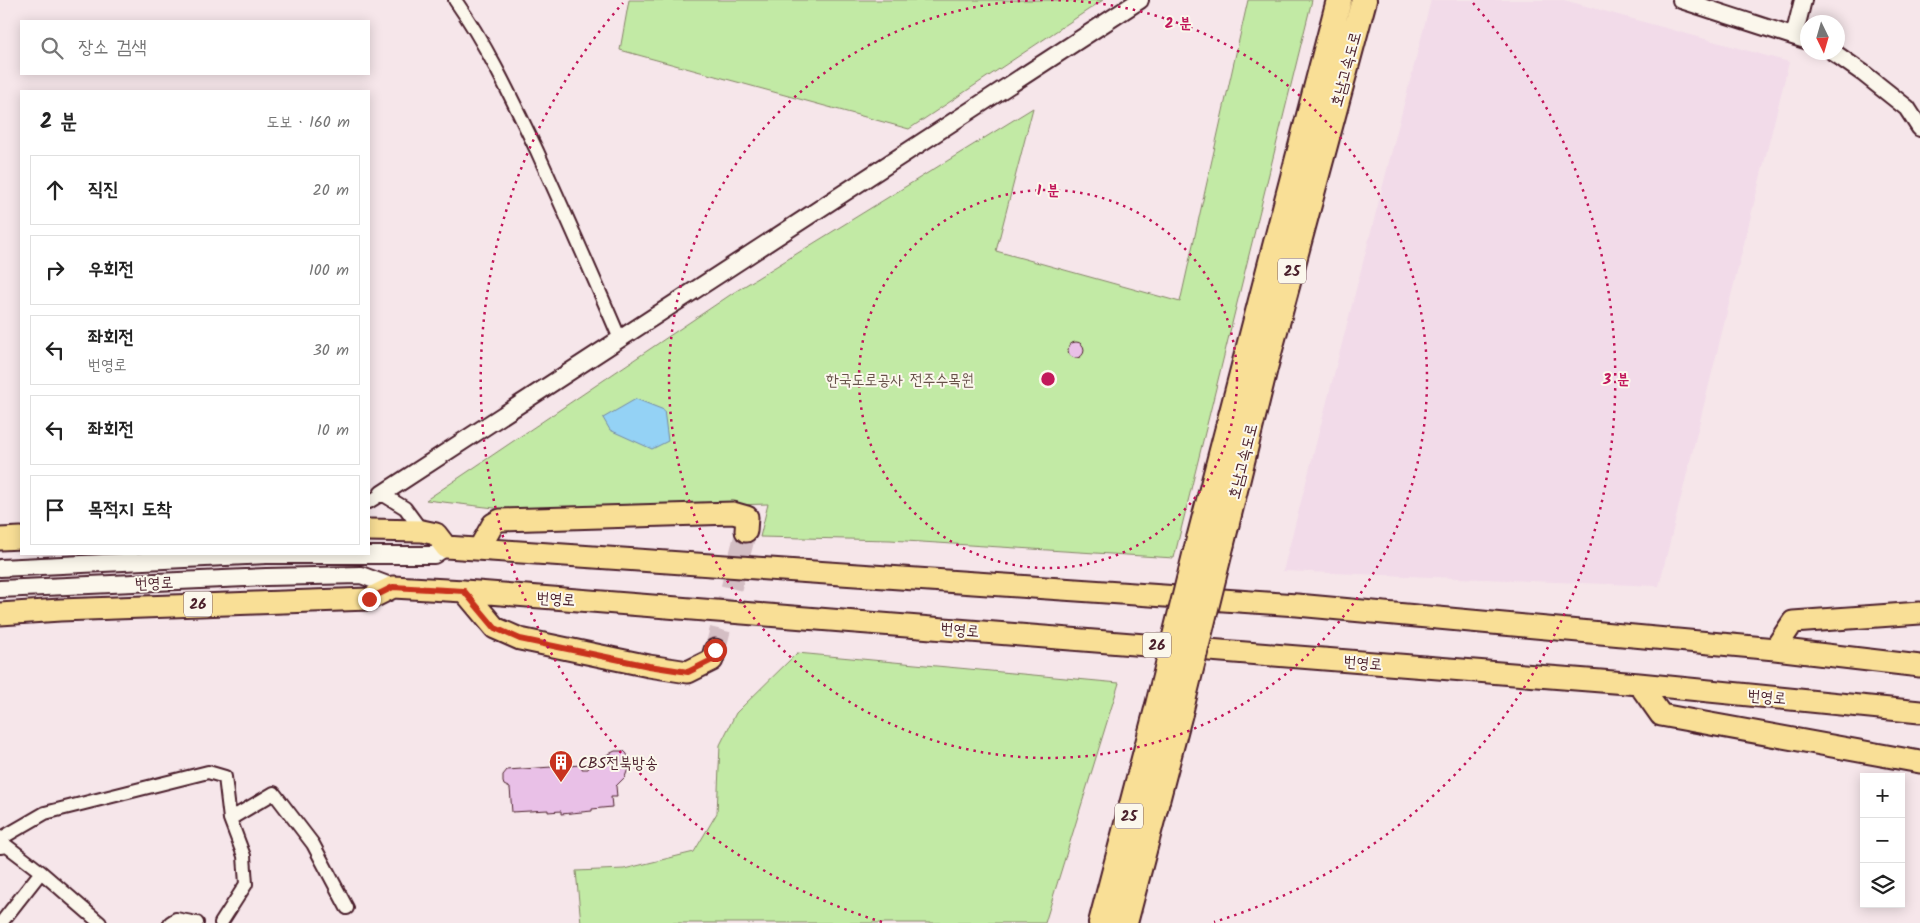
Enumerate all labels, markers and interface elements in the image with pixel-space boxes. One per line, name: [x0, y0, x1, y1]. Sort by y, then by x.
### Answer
text: 2 분: [1165, 12, 1191, 36]
north arrow: [1800, 15, 1845, 60]
search box: [20, 20, 370, 75]
street label: 호남고속도로: [1324, 29, 1369, 110]
text: 장소 검색: [78, 33, 147, 63]
icon: search: [38, 34, 66, 62]
text: 2 분: [40, 106, 77, 139]
text: 도보 · 160 m: [267, 110, 350, 135]
text: 직진: [88, 175, 119, 205]
icon: ahead: [41, 176, 69, 204]
text: 20 m: [313, 178, 349, 203]
text: 1 분: [1037, 179, 1059, 203]
text: 우회전: [88, 255, 134, 285]
icon: right: [41, 256, 69, 284]
text: 100 m: [309, 258, 349, 283]
road number: 25: [1278, 258, 1306, 284]
text: 좌회전: [88, 323, 134, 353]
icon: left: [41, 336, 69, 364]
text: 30 m: [313, 338, 349, 363]
text: 번영로: [88, 353, 127, 378]
park label: 한국도로공사 전주수목원: [826, 368, 974, 393]
text: 3 분: [1602, 368, 1629, 392]
centre of rings: [1039, 370, 1057, 388]
text: 좌회전: [88, 415, 134, 445]
icon: left: [41, 416, 69, 444]
text: 10 m: [317, 418, 349, 443]
street label: 호남고속도로: [1222, 421, 1265, 502]
text: 목적지 도착: [88, 495, 172, 525]
icon: arrive: [41, 496, 69, 524]
street label: 번영로: [134, 570, 174, 597]
street label: 번영로: [536, 586, 576, 613]
route end: [358, 588, 381, 611]
road number: 26: [184, 592, 212, 616]
street label: 번영로: [940, 616, 980, 645]
road number: 26: [1143, 632, 1171, 658]
route start: [704, 639, 727, 662]
street label: 번영로: [1343, 649, 1383, 678]
street label: 번영로: [1747, 683, 1787, 712]
building icon: CBS전북방송: [548, 749, 574, 783]
place label: CBS전북방송: [578, 751, 658, 776]
map controls: [1860, 773, 1905, 908]
button: +: [1860, 773, 1905, 818]
road number: 25: [1115, 804, 1143, 828]
button: −: [1860, 818, 1905, 863]
button: layers: [1860, 863, 1905, 908]

